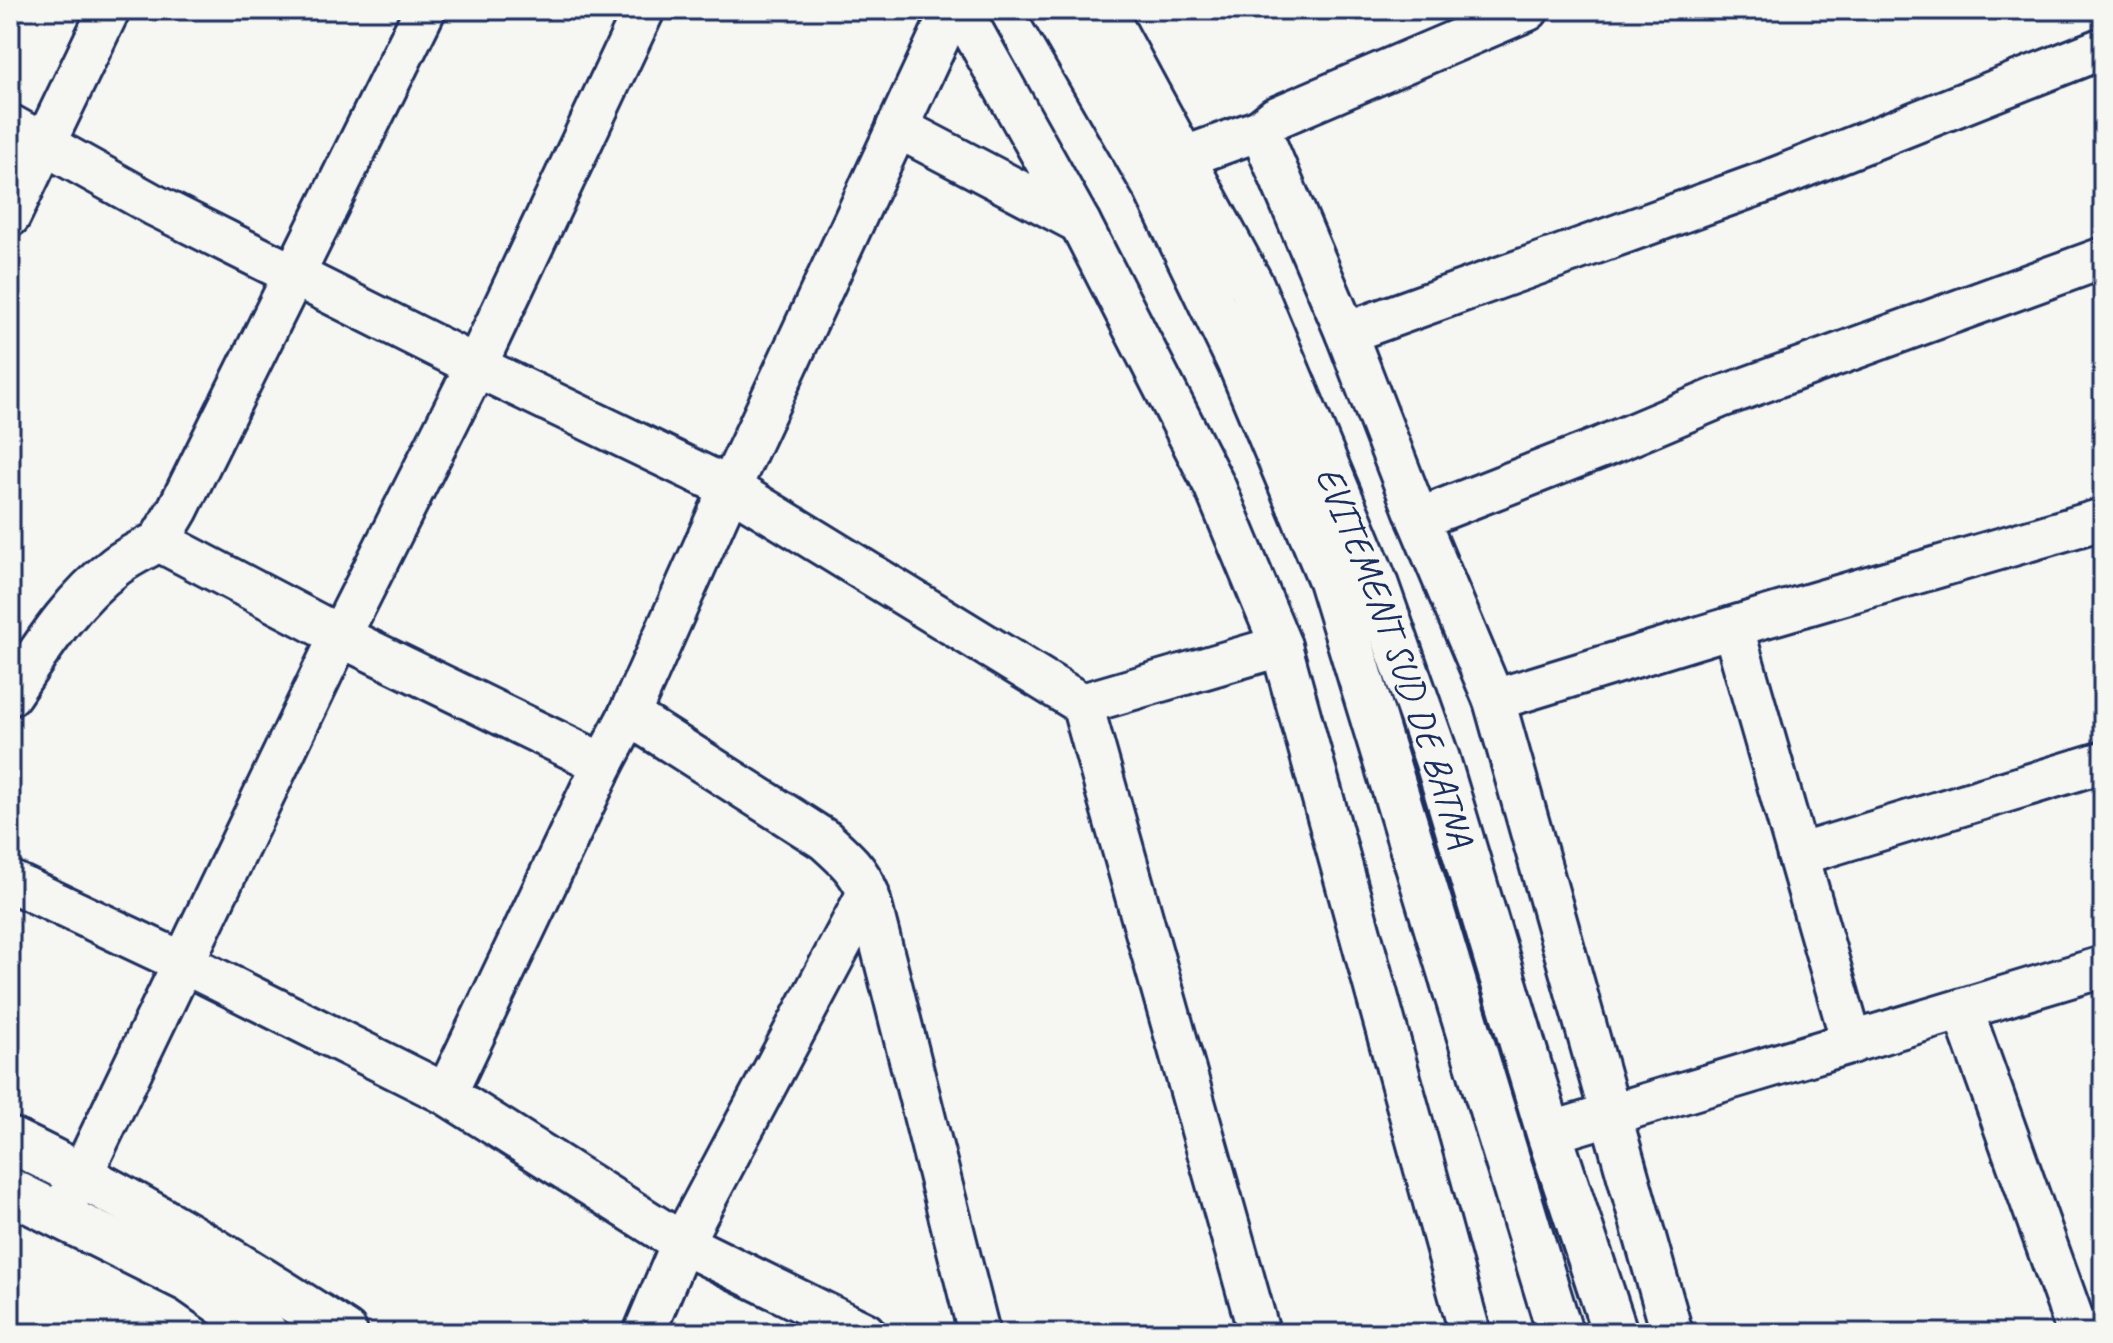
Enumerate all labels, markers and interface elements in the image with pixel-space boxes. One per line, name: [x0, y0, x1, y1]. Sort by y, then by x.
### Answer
street label: EVITEMENT SUD DE BATNA: [1306, 459, 1486, 853]

